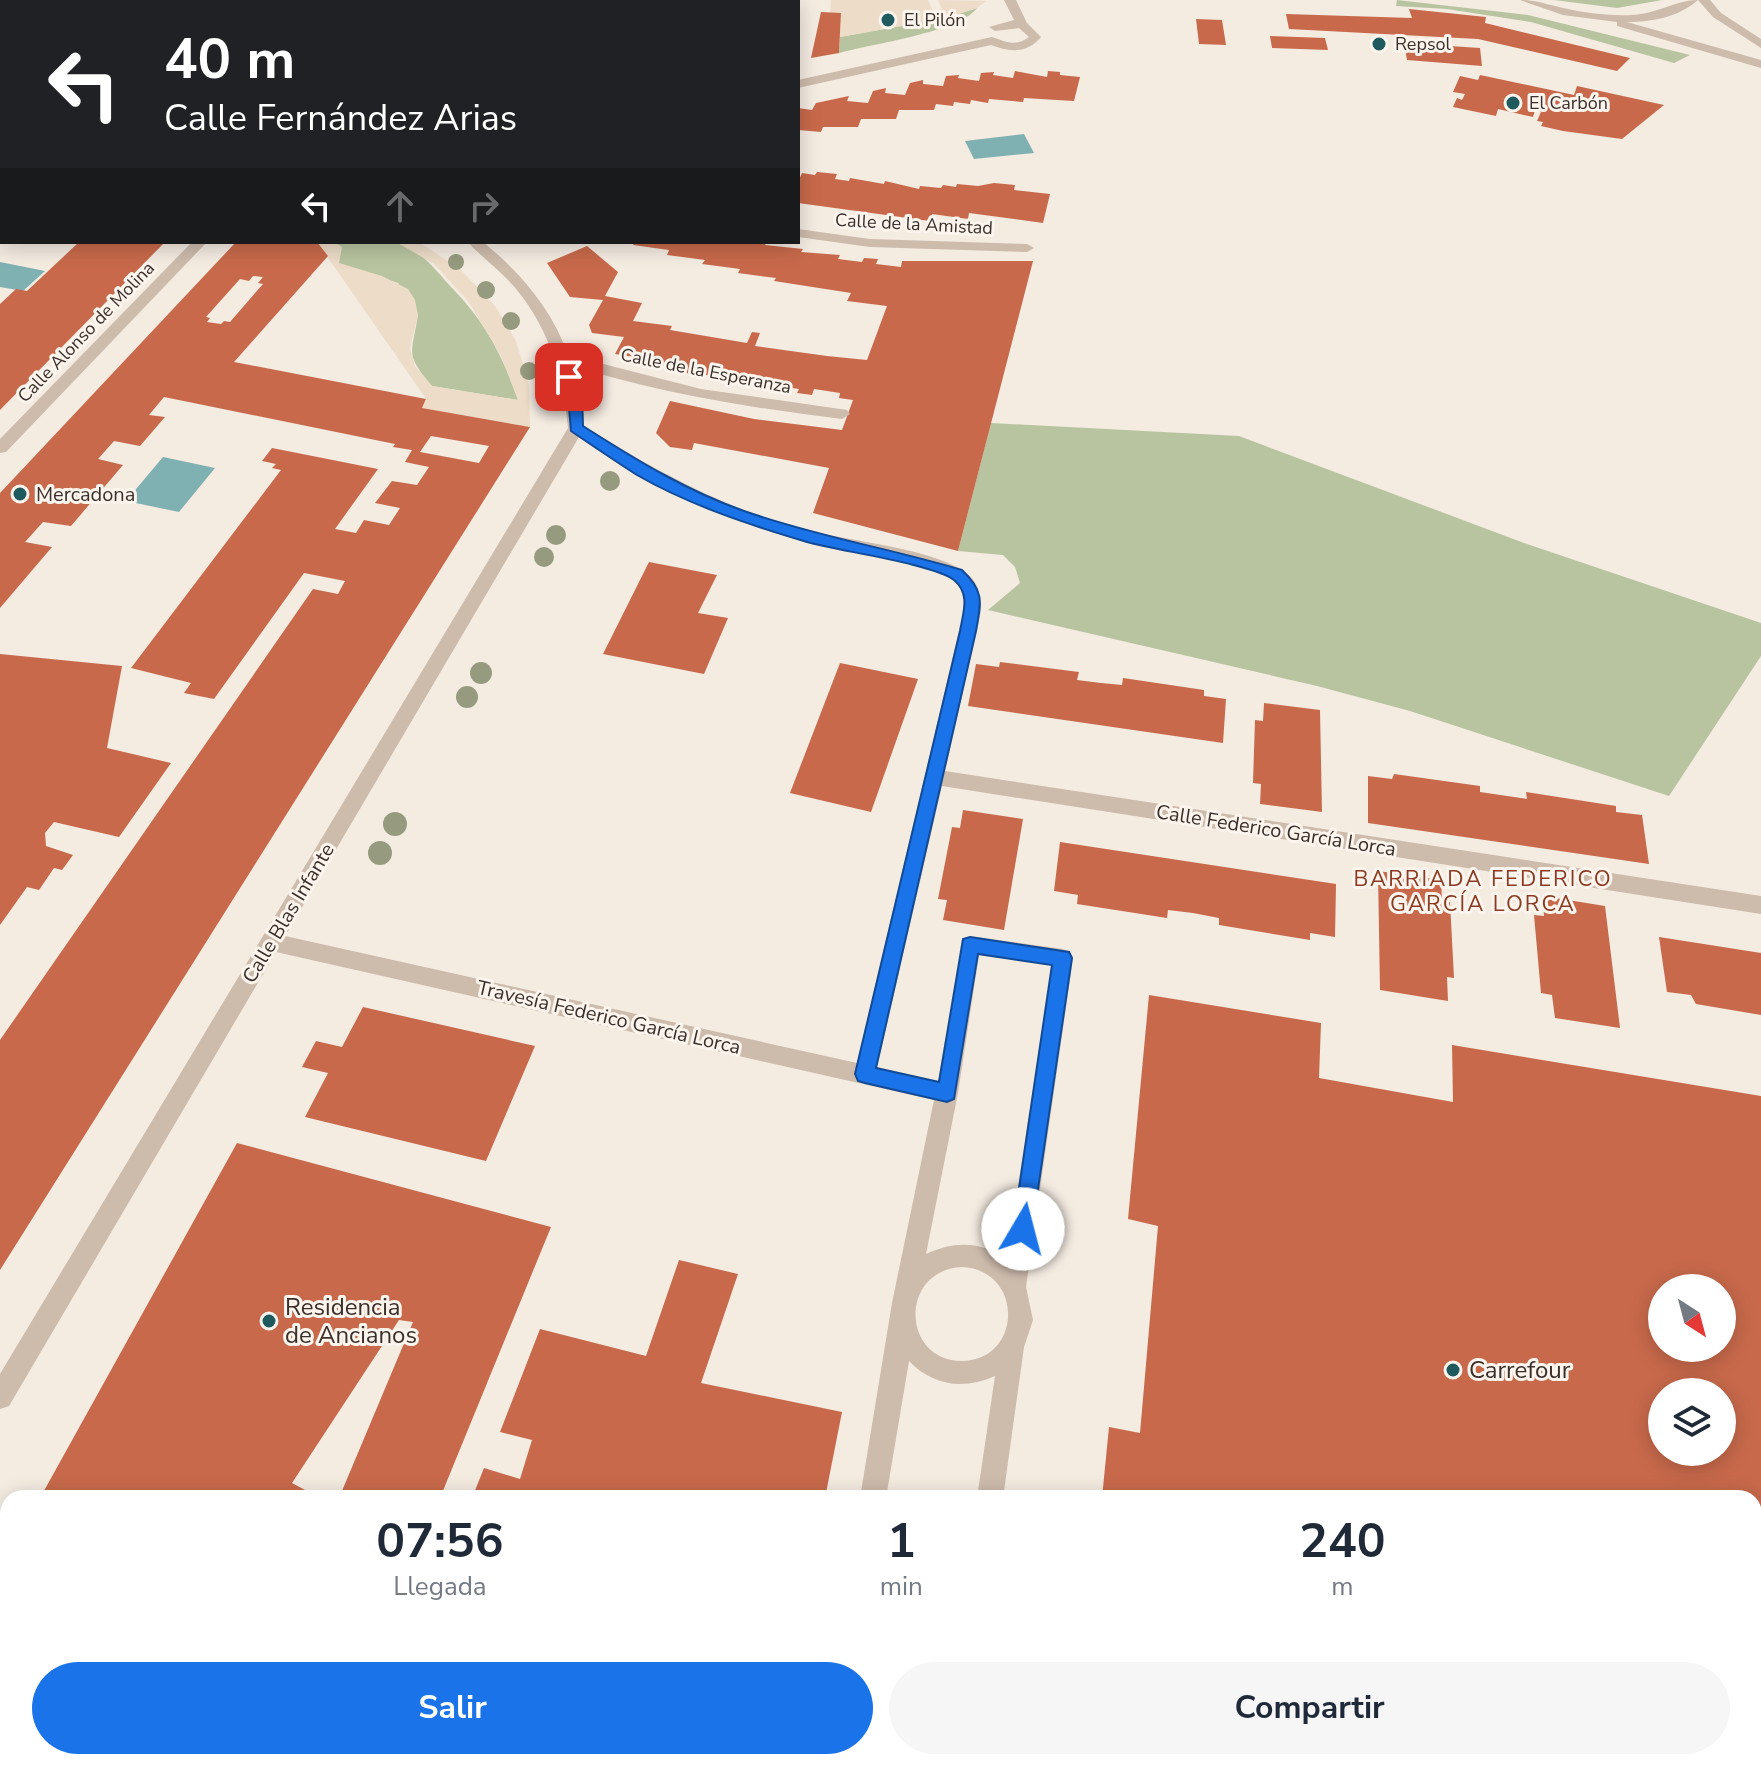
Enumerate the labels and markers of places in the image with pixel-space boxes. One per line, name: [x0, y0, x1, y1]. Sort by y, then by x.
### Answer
place label: El Pilón: [904, 8, 966, 32]
marker: El Pilón: [879, 11, 897, 29]
place label: Repsol: [1395, 32, 1452, 56]
marker: Repsol: [1370, 35, 1388, 53]
place label: El Carbón: [1529, 91, 1608, 115]
marker: El Carbón: [1504, 94, 1522, 112]
pin: [535, 343, 603, 411]
place label: Mercadona: [36, 481, 135, 508]
marker: Mercadona: [11, 485, 29, 503]
place label: Residencia de Ancianos: [285, 1291, 417, 1351]
marker: Residencia de Ancianos: [260, 1312, 278, 1330]
place label: Carrefour: [1469, 1354, 1571, 1386]
marker: Carrefour: [1444, 1361, 1462, 1379]

